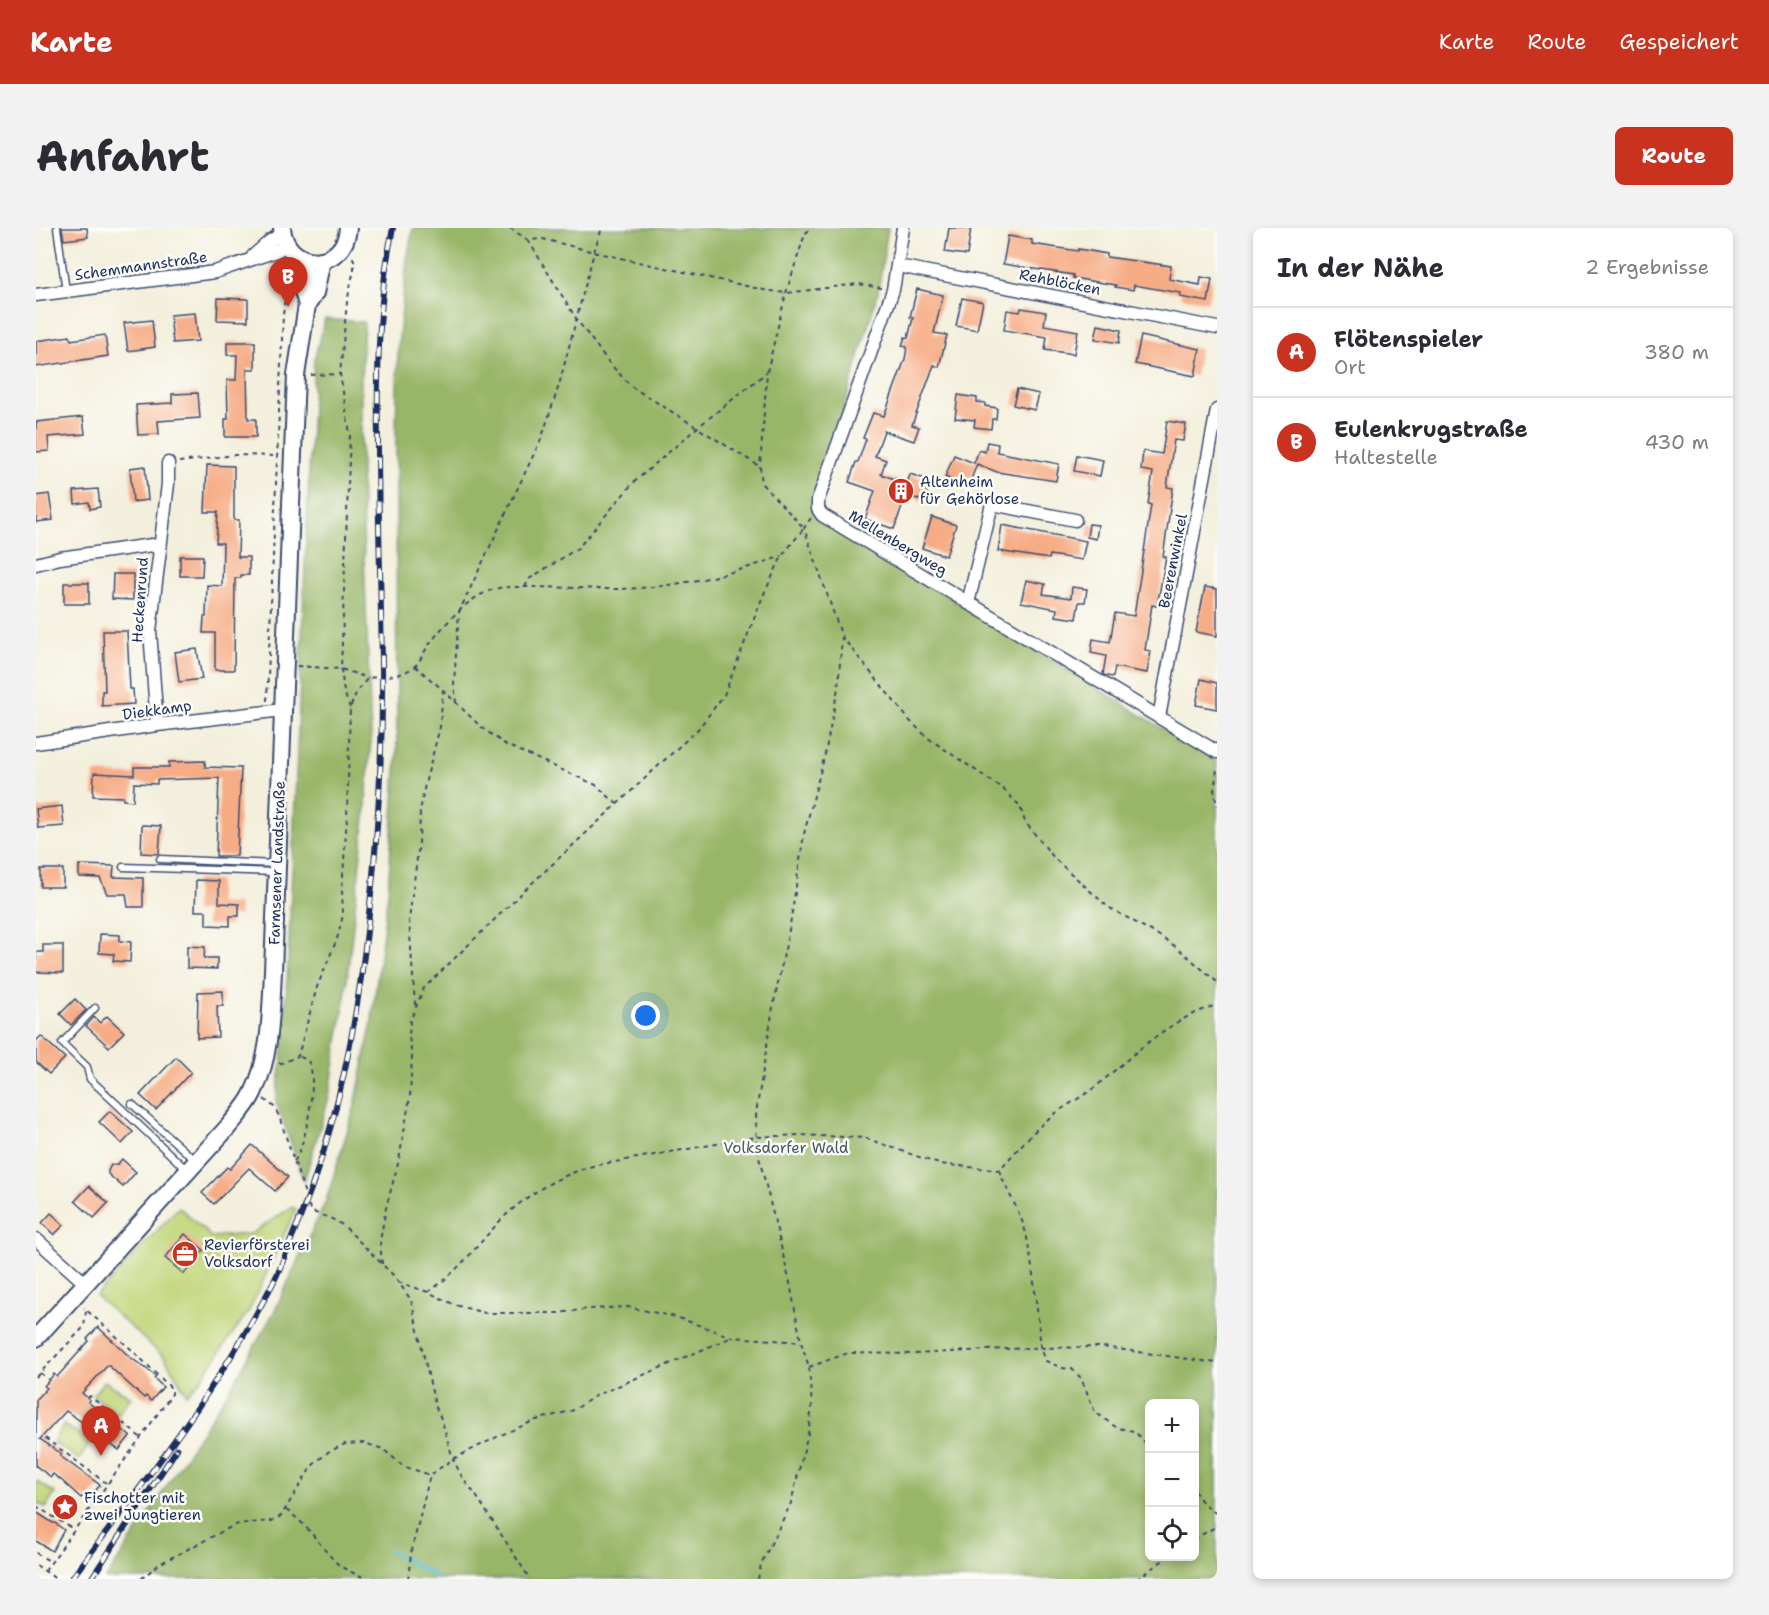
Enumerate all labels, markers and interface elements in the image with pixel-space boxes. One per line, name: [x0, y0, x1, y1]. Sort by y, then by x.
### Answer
text: Karte: [30, 23, 113, 61]
text: Karte: [1439, 28, 1494, 56]
text: Route: [1527, 28, 1586, 56]
text: Gespeichert: [1619, 28, 1739, 56]
button: Route: [1615, 127, 1733, 185]
text: Anfahrt: [36, 128, 209, 184]
street label: Schemmannstraße: [73, 247, 209, 285]
text: In der Nähe: [1277, 250, 1444, 285]
text: 2 Ergebnisse: [1585, 254, 1709, 280]
pin: B: [268, 257, 308, 307]
street label: Rehblöcken: [1018, 264, 1102, 300]
text: Flötenspieler: [1334, 325, 1483, 354]
text: A: [1289, 339, 1304, 365]
text: 380 m: [1644, 339, 1709, 365]
text: Ort: [1334, 354, 1366, 380]
text: Eulenkrugstraße: [1334, 415, 1528, 444]
text: B: [1290, 429, 1303, 455]
text: 430 m: [1645, 429, 1709, 455]
text: Haltestelle: [1334, 444, 1438, 470]
place label: Altenheim für Gehörlose: [920, 472, 1019, 509]
building icon: Altenheim für Gehörlose: [886, 476, 916, 506]
street label: Mellenbergweg: [845, 506, 951, 580]
street label: Beerenwinkel: [1154, 511, 1192, 610]
street label: Heckenrund: [127, 556, 153, 643]
street label: Diekkamp: [121, 695, 193, 725]
street label: Farmsener Landstraße: [264, 780, 290, 946]
your location: [631, 1001, 660, 1030]
park label: Volksdorfer Wald: [723, 1138, 849, 1158]
place label: Revierförsterei Volksdorf: [204, 1235, 310, 1272]
office icon: Revierförsterei Volksdorf: [170, 1239, 200, 1269]
map controls: [1145, 1399, 1199, 1561]
button: +: [1145, 1399, 1199, 1453]
pin: A: [82, 1406, 120, 1456]
button: −: [1145, 1453, 1199, 1507]
place label: Fischotter mit zwei Jungtieren: [84, 1488, 201, 1525]
place icon: Fischotter mit zwei Jungtieren: [50, 1492, 80, 1522]
button: locate: [1145, 1507, 1199, 1561]

